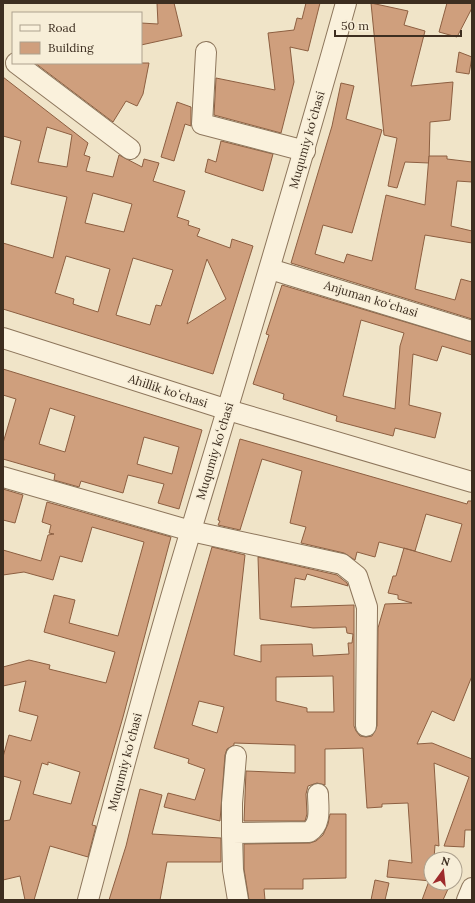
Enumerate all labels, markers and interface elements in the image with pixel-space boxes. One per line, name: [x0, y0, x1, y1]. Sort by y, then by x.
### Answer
legend: [12, 12, 142, 64]
scale bar: [335, 12, 461, 38]
text: 50 m: [341, 18, 369, 33]
text: Road: [48, 20, 76, 35]
text: Building: [48, 40, 94, 55]
street label: Muqumiy koʻchasi: [285, 89, 328, 190]
street label: Anjuman koʻchasi: [321, 277, 420, 320]
street label: Ahillik koʻchasi: [126, 370, 210, 410]
street label: Muqumiy koʻchasi: [193, 400, 236, 501]
street label: Muqumiy koʻchasi: [104, 711, 145, 813]
north arrow: [423, 851, 463, 891]
text: N: [440, 853, 452, 869]

